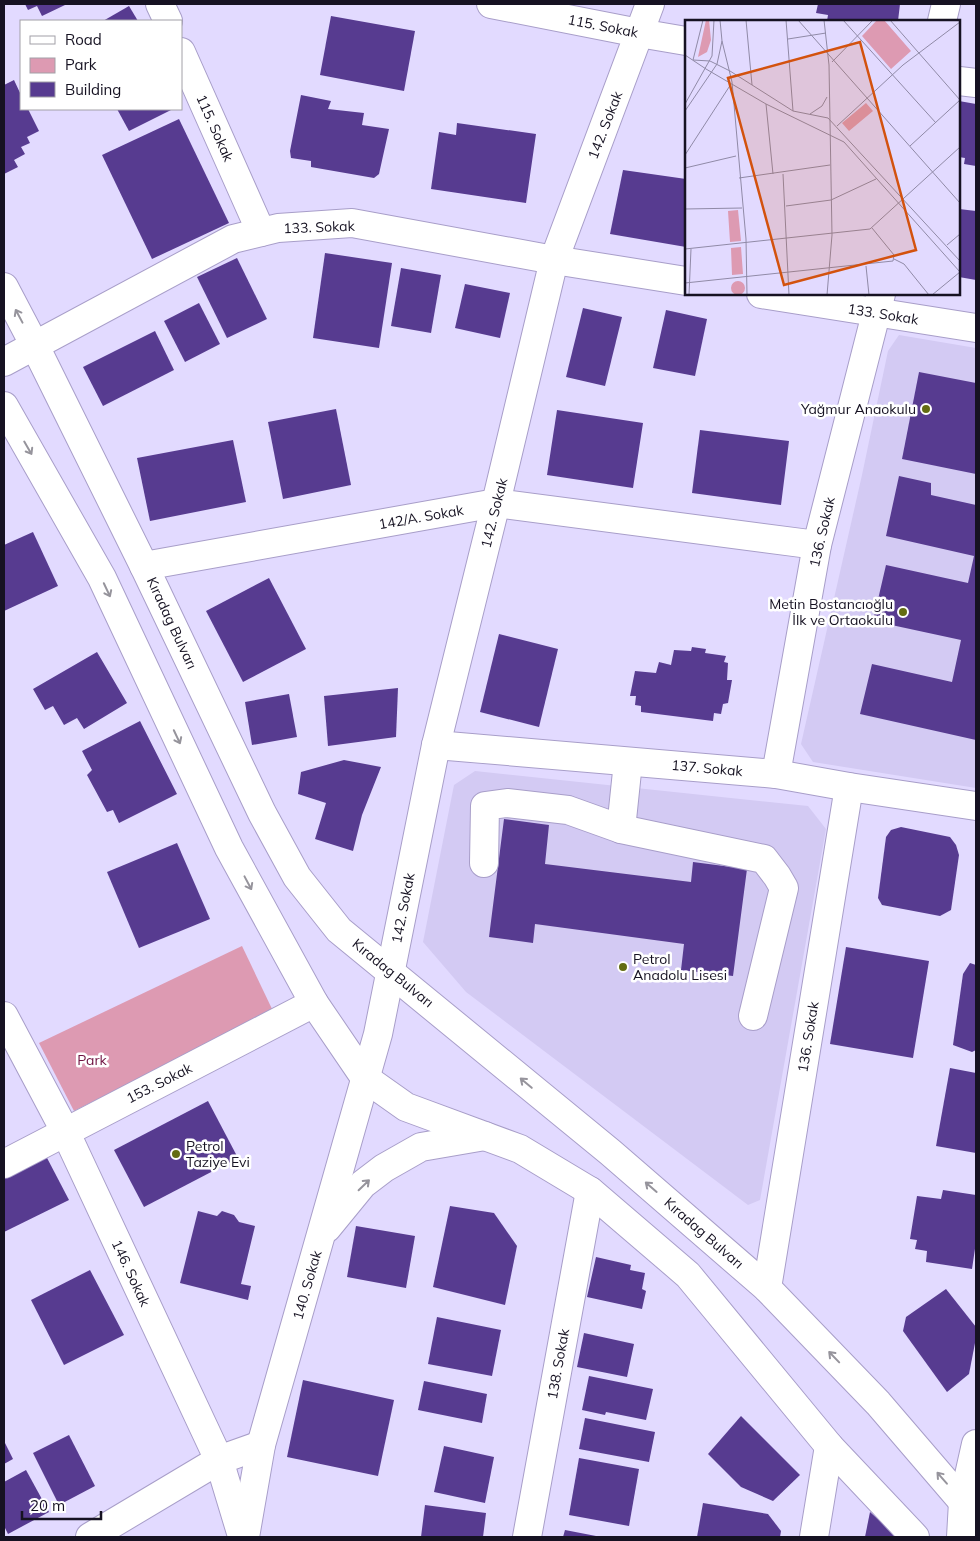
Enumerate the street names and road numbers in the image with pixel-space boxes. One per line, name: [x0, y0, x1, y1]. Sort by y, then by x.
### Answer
street label: 115. Sokak: [566, 10, 641, 42]
street label: 142. Sokak: [584, 88, 626, 162]
street label: 115. Sokak: [192, 92, 238, 165]
street label: 133. Sokak: [283, 217, 356, 237]
street label: 133. Sokak: [846, 300, 921, 329]
street label: 142. Sokak: [477, 475, 512, 550]
street label: 136. Sokak: [805, 494, 839, 569]
street label: 142/A. Sokak: [377, 501, 466, 533]
street label: Kıradag Bulvarı: [143, 574, 201, 672]
street label: 137. Sokak: [671, 756, 744, 780]
street label: 142. Sokak: [387, 870, 419, 945]
street label: Kıradag Bulvarı: [349, 935, 437, 1011]
street label: 136. Sokak: [794, 999, 823, 1074]
street label: 153. Sokak: [123, 1058, 196, 1107]
street label: Kıradag Bulvarı: [661, 1194, 747, 1272]
street label: 146. Sokak: [108, 1237, 155, 1310]
street label: 140. Sokak: [288, 1247, 326, 1322]
street label: 138. Sokak: [543, 1326, 573, 1401]

